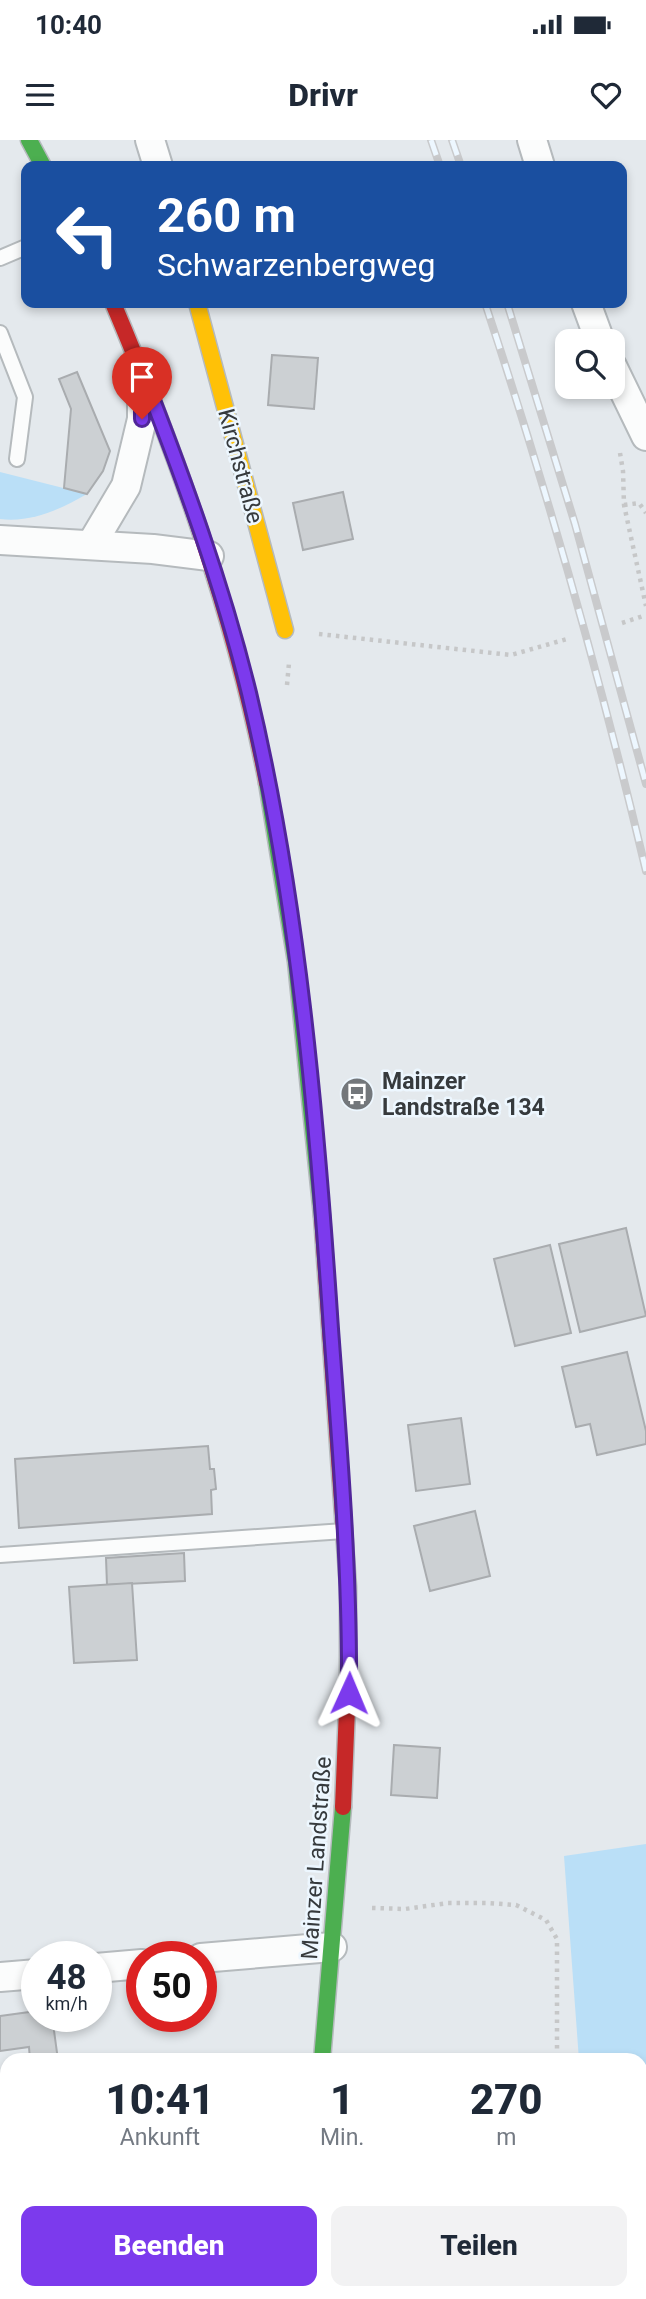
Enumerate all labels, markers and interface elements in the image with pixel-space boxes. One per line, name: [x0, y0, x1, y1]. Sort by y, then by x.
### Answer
text: 10:40: [35, 10, 102, 40]
icon: menu: [21, 76, 59, 114]
text: Drivr: [288, 76, 358, 114]
icon: heart: [587, 76, 625, 114]
text: 260 m: [157, 187, 296, 244]
icon: left: [42, 189, 133, 280]
text: Schwarzenbergweg: [157, 246, 435, 284]
map controls: [555, 329, 625, 399]
button: search: [555, 329, 625, 399]
pin: [112, 347, 172, 419]
icon: arrive: [123, 358, 161, 396]
street label: Kirchstraße: [212, 406, 269, 526]
place label: Mainzer Landstraße 134: [382, 1068, 545, 1121]
bus stop icon: Mainzer Landstraße 134: [338, 1075, 376, 1113]
position arrow: [312, 1656, 386, 1730]
street label: Mainzer Landstraße: [296, 1756, 337, 1960]
speed limit sign: 50: [126, 1941, 217, 2032]
text: 48: [46, 1957, 87, 1998]
text: km/h: [45, 1993, 88, 2014]
text: 10:41: [105, 2075, 215, 2124]
text: 1: [330, 2075, 354, 2124]
text: 270: [470, 2075, 543, 2124]
text: Ankunft: [120, 2124, 200, 2151]
text: Min.: [320, 2124, 364, 2151]
text: m: [496, 2124, 516, 2151]
button: Beenden: [21, 2206, 317, 2286]
button: Teilen: [331, 2206, 627, 2286]

